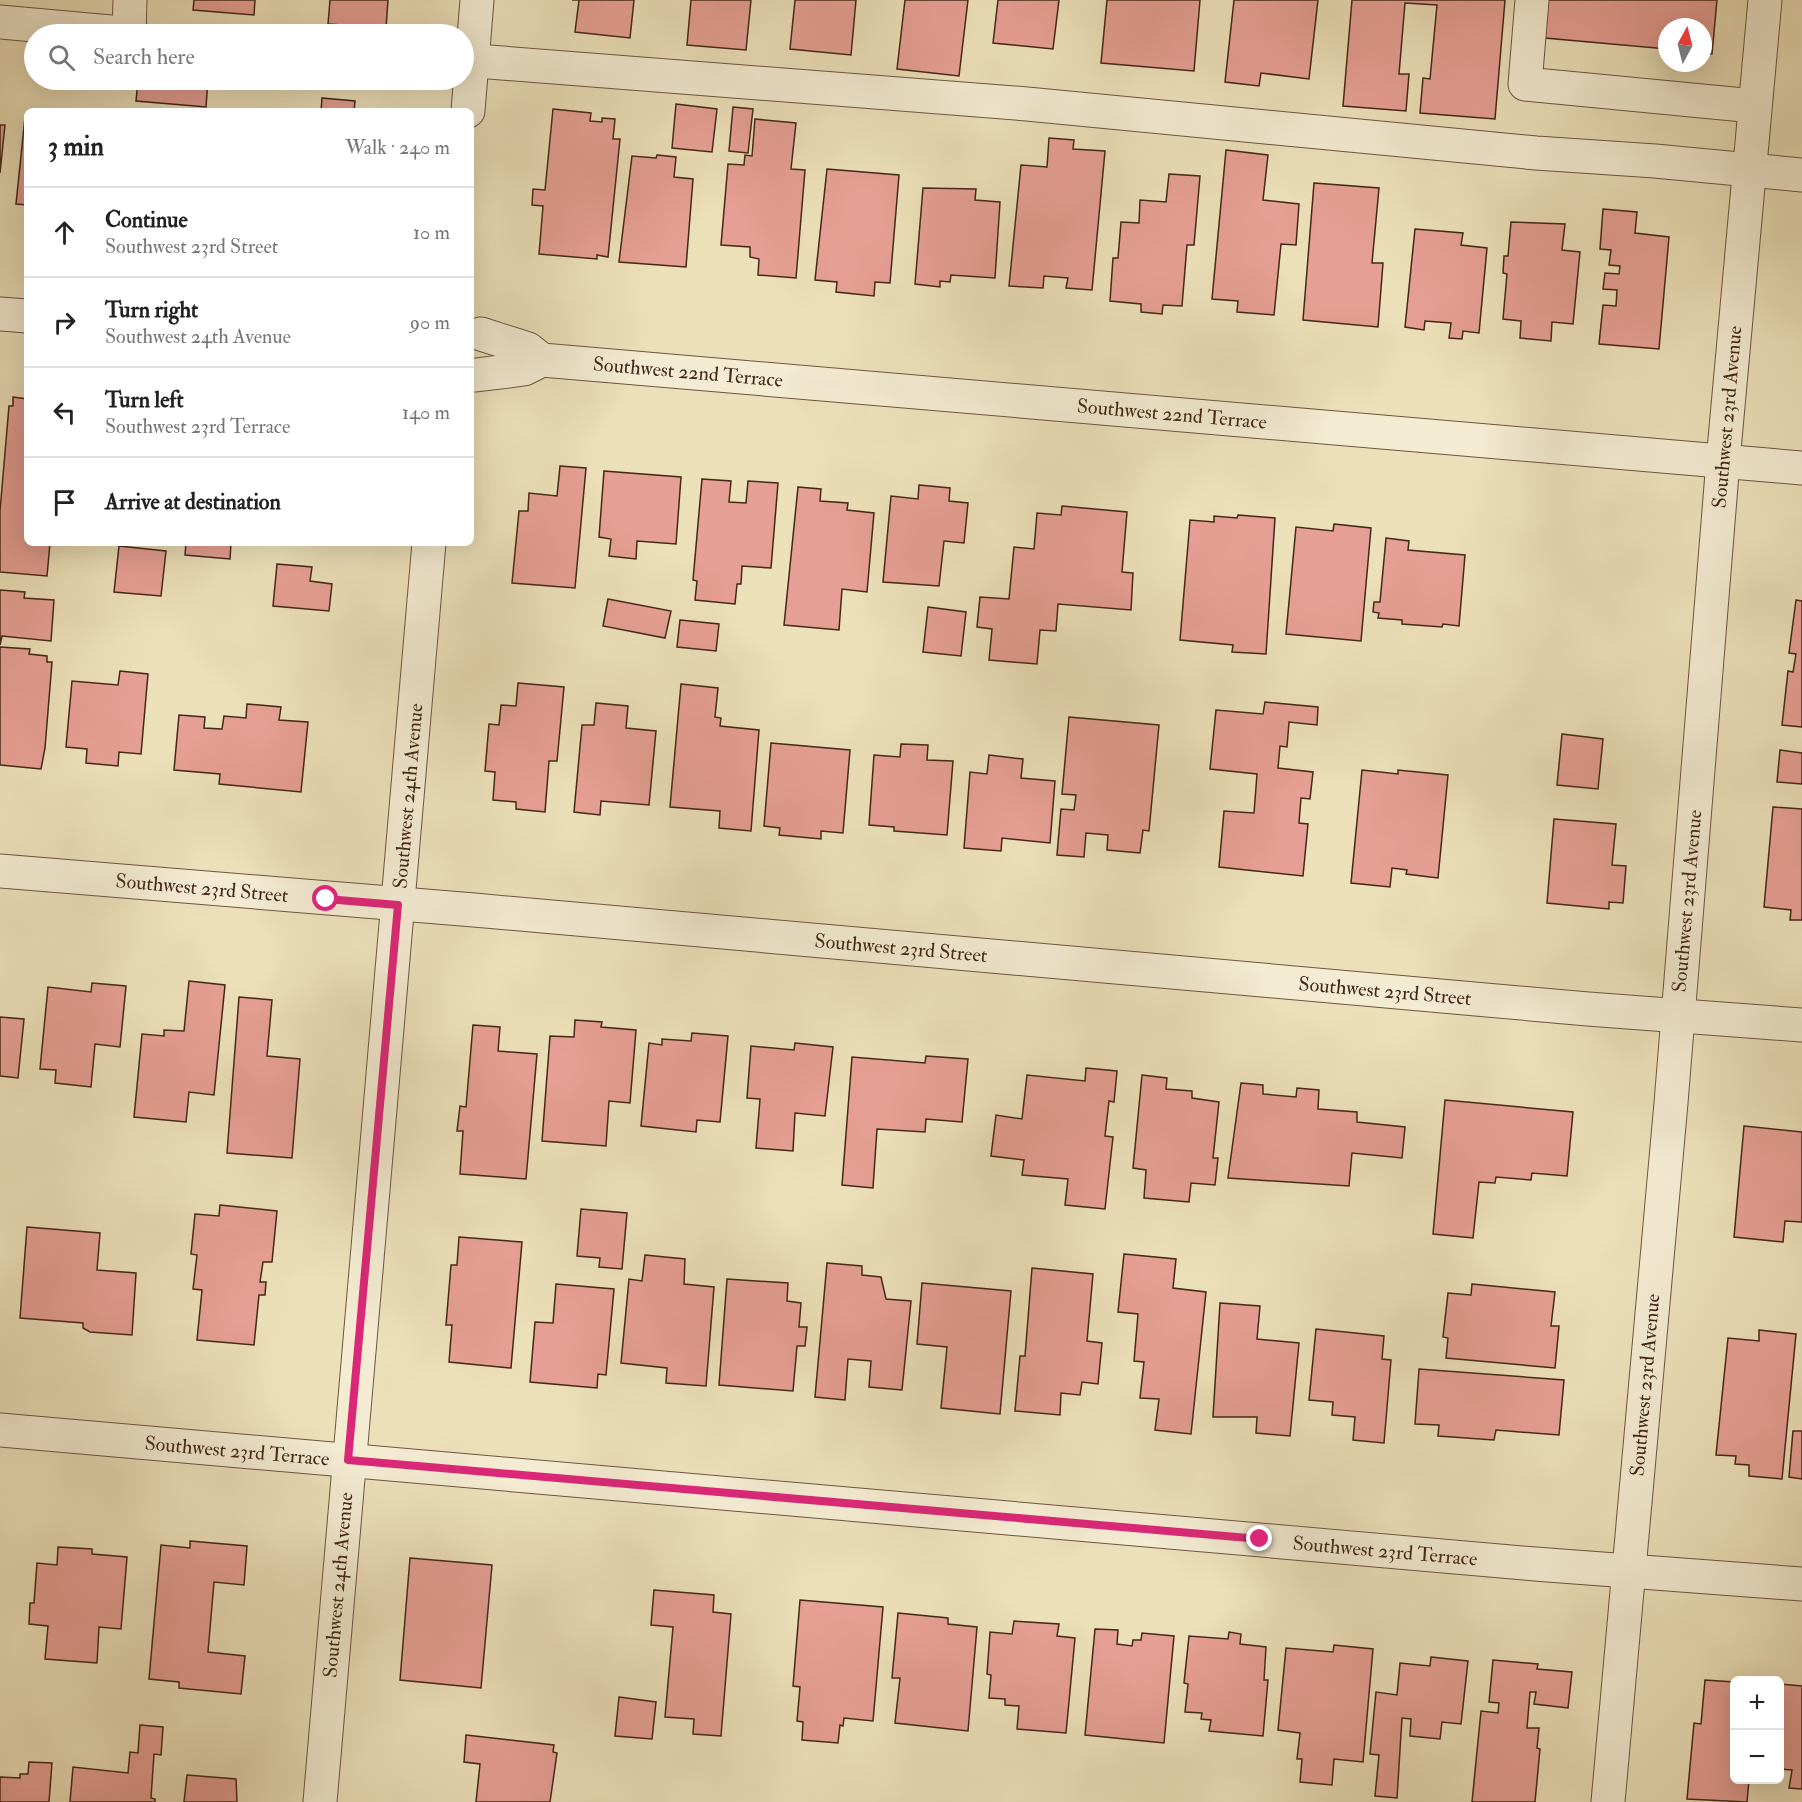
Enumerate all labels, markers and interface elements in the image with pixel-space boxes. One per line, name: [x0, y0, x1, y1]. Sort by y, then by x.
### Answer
north arrow: [1658, 18, 1712, 72]
search box: [24, 24, 474, 90]
icon: search: [45, 41, 78, 74]
text: Search here: [93, 43, 195, 71]
text: 3 min: [48, 131, 104, 163]
text: Walk · 240 m: [345, 135, 450, 160]
text: Continue: [105, 206, 188, 234]
icon: ahead: [48, 216, 81, 249]
text: 10 m: [413, 220, 450, 245]
text: Southwest 23rd Street: [105, 234, 278, 259]
text: Turn right: [105, 296, 198, 324]
icon: right: [48, 306, 81, 339]
text: 90 m: [410, 310, 450, 335]
text: Southwest 24th Avenue: [105, 324, 291, 349]
street label: Southwest 23rd Avenue: [1707, 325, 1747, 509]
street label: Southwest 22nd Terrace: [592, 351, 784, 393]
text: Turn left: [105, 386, 184, 414]
street label: Southwest 22nd Terrace: [1076, 393, 1268, 435]
icon: left: [48, 396, 81, 429]
text: 140 m: [402, 400, 450, 425]
text: Southwest 23rd Terrace: [105, 414, 290, 439]
icon: arrive: [48, 486, 81, 519]
text: Arrive at destination: [105, 488, 281, 516]
street label: Southwest 24th Avenue: [387, 702, 429, 890]
street label: Southwest 23rd Avenue: [1667, 809, 1707, 993]
street label: Southwest 23rd Street: [115, 868, 290, 908]
route start: [312, 885, 338, 911]
street label: Southwest 23rd Street: [814, 928, 989, 968]
street label: Southwest 23rd Street: [1298, 971, 1473, 1011]
street label: Southwest 23rd Avenue: [1625, 1293, 1665, 1477]
street label: Southwest 23rd Terrace: [144, 1430, 330, 1472]
street label: Southwest 24th Avenue: [317, 1491, 359, 1679]
route end: [1246, 1525, 1272, 1551]
street label: Southwest 23rd Terrace: [1292, 1530, 1478, 1572]
map controls: [1730, 1676, 1784, 1784]
button: +: [1730, 1676, 1784, 1730]
button: −: [1730, 1730, 1784, 1784]

